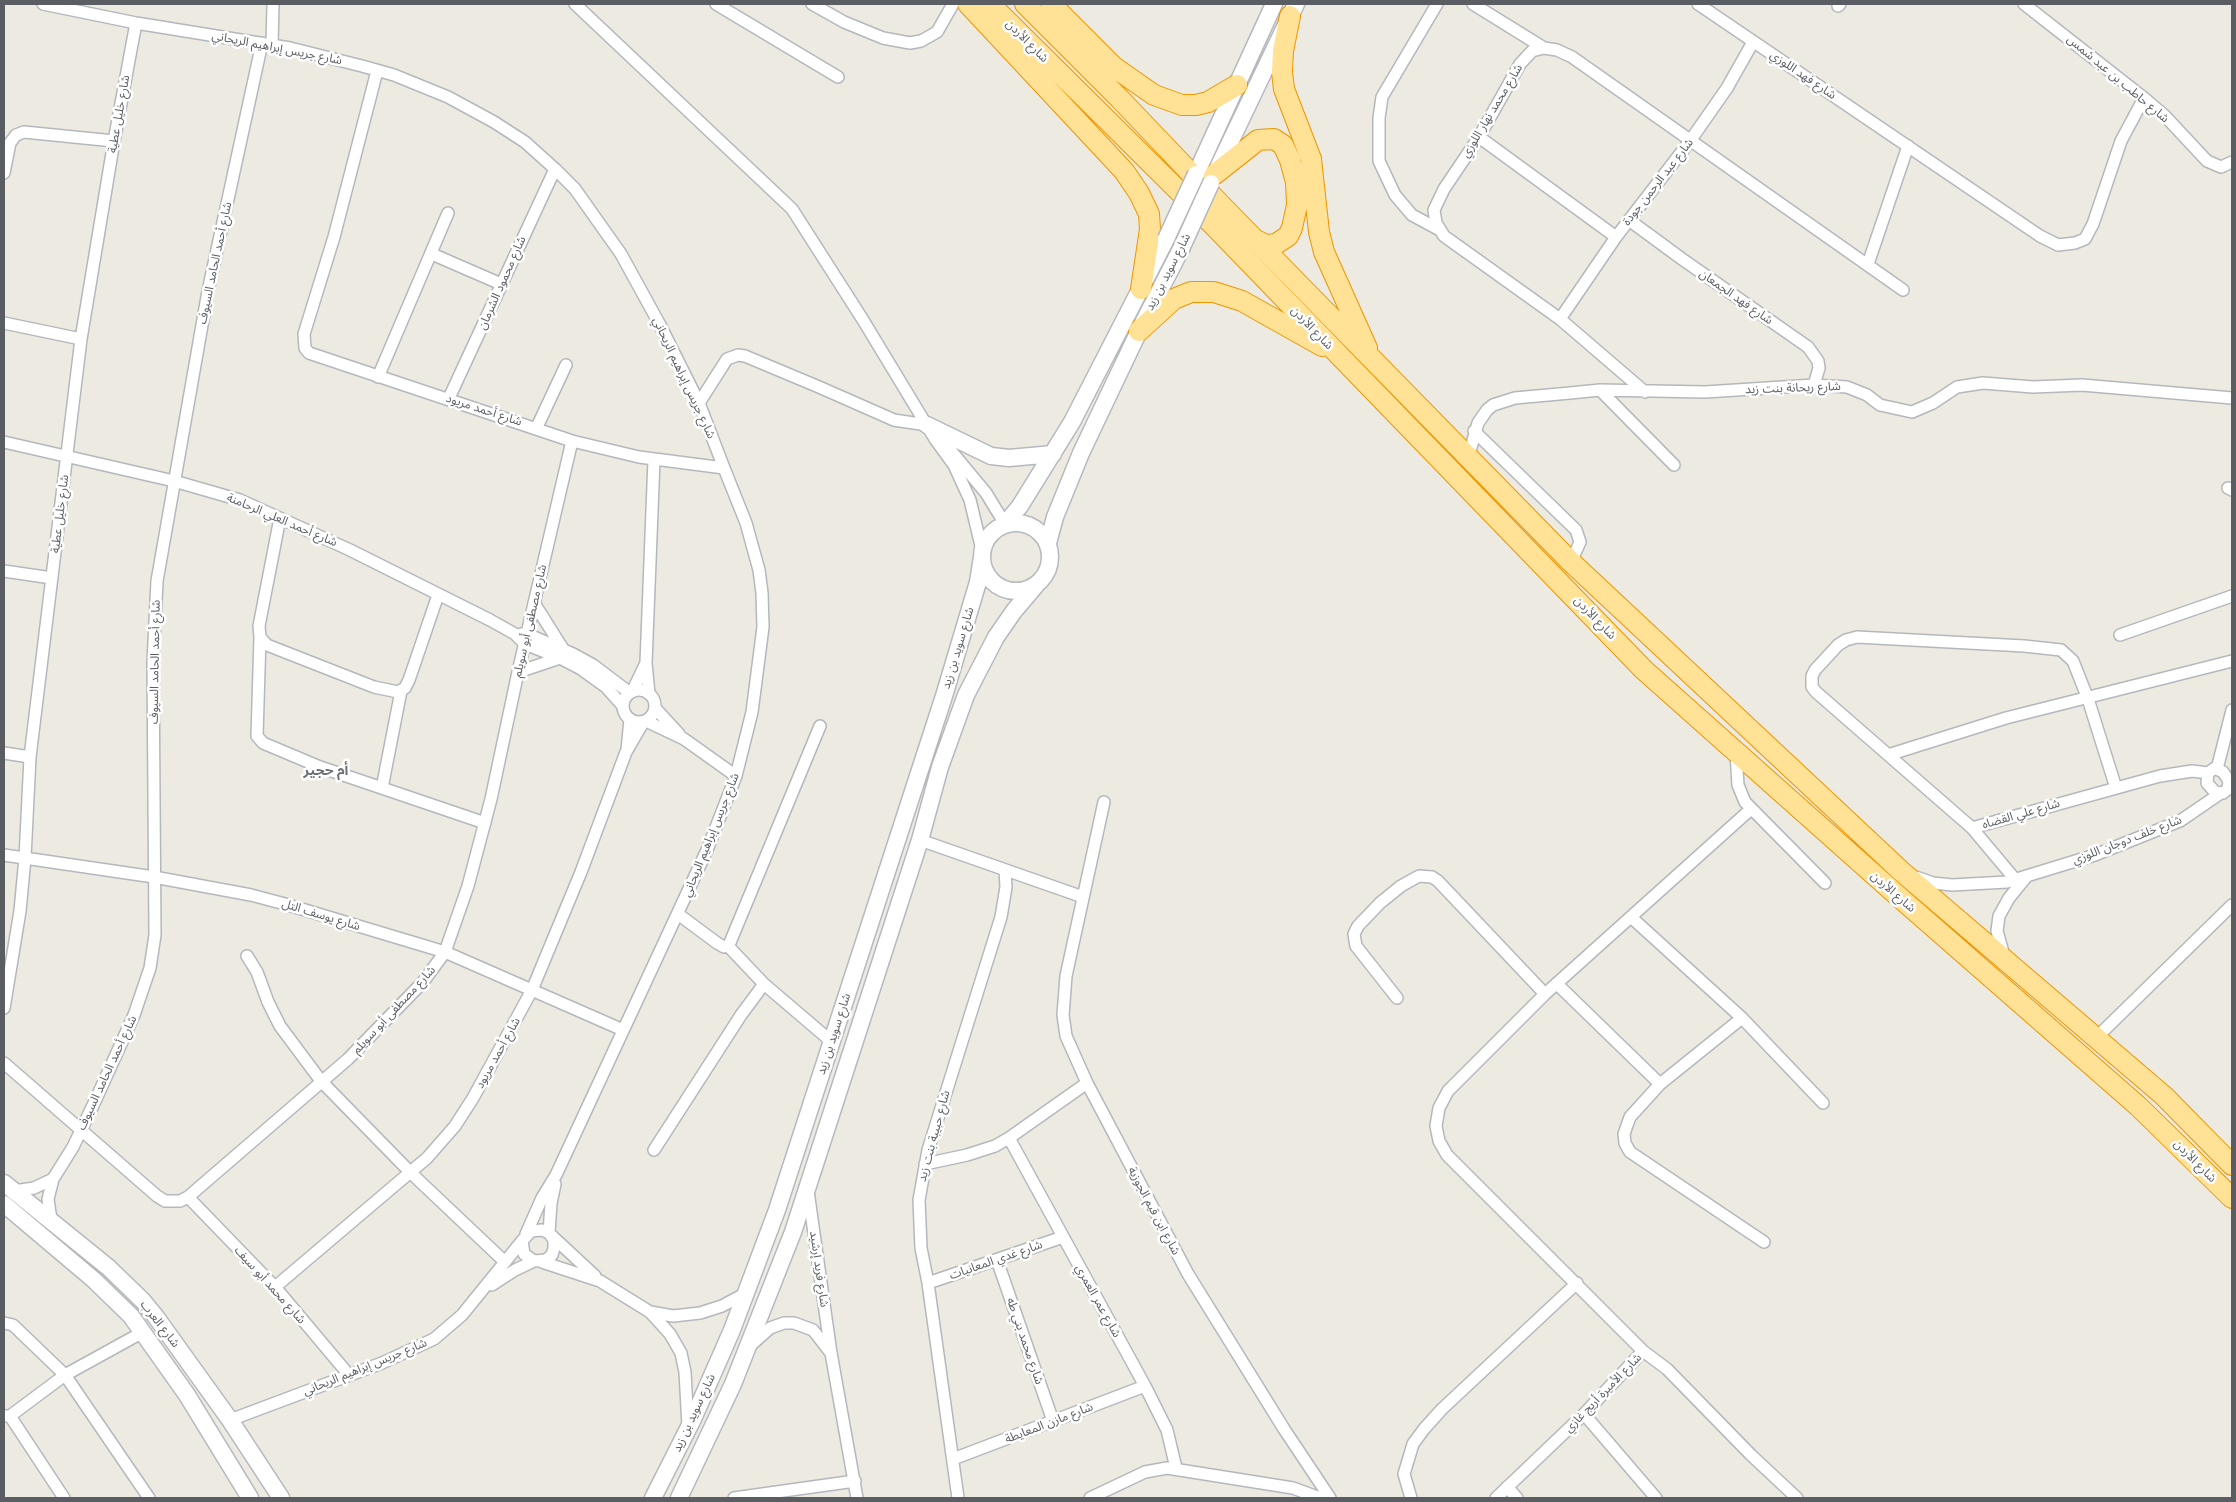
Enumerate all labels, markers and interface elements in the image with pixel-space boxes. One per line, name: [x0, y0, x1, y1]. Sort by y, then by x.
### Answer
street label: شارع الأردن: [1003, 17, 1051, 65]
street label: شارع جريس إبراهيم الريحاني: [211, 28, 343, 68]
street label: شارع حاطب بن عبد شمس: [2064, 32, 2172, 126]
street label: شارع فهد اللوزي: [1767, 48, 1839, 102]
street label: شارع محمد نهار اللوزي: [1458, 62, 1526, 160]
street label: شارع خليل عطية: [105, 74, 133, 154]
street label: شارع عبد الرحمن جودة: [1620, 136, 1696, 228]
street label: شارع أحمد الحامد السيوف: [195, 201, 235, 325]
street label: شارع سويد بن زيد: [1142, 231, 1194, 313]
street label: شارع محمود الشرمان: [475, 234, 529, 332]
street label: شارع فهد الجمعان: [1696, 266, 1776, 328]
street label: شارع الأردن: [1288, 303, 1336, 353]
street label: شارع جريس إبراهيم الريحاني: [649, 315, 719, 441]
street label: شارع ريحانة بنت زيد: [1745, 379, 1841, 397]
street label: شارع أحمد مريود: [444, 391, 524, 429]
street label: شارع خليل عطية: [48, 474, 72, 554]
street label: شارع أحمد العلي الرحامنة: [225, 490, 339, 550]
street label: شارع مصطفى أبو سويلم: [510, 563, 550, 679]
street label: شارع الأردن: [1571, 593, 1619, 643]
street label: شارع أحمد الحامد السيوف: [147, 600, 163, 724]
street label: شارع سويد بن زيد: [939, 605, 977, 691]
district label: أم حجير: [304, 763, 348, 779]
street label: شارع جريس إبراهيم الريحاني: [680, 771, 742, 899]
street label: شارع علي القضاه: [1980, 796, 2062, 832]
street label: شارع خلف دوجان اللوزي: [2070, 812, 2184, 868]
street label: شارع الأردن: [1868, 869, 1918, 915]
street label: شارع يوسف التل: [280, 896, 362, 934]
street label: شارع مصطفى أبو سويلم: [349, 963, 439, 1057]
street label: شارع سويد بن زيد: [814, 992, 854, 1076]
street label: شارع أحمد الحامد السيوف: [74, 1013, 140, 1133]
street label: شارع أحمد مريود: [473, 1015, 523, 1091]
street label: شارع حبيبة بنت زيد: [915, 1089, 953, 1183]
street label: شارع الأردن: [2171, 1137, 2219, 1185]
street label: شارع ابن قيم الجوزية: [1125, 1164, 1183, 1258]
street label: شارع فريد إرشيد: [807, 1230, 831, 1308]
street label: شارع غدي المعانيات: [948, 1237, 1044, 1283]
street label: شارع محمد أبو سيف: [231, 1243, 309, 1327]
street label: شارع عمر العمري: [1072, 1262, 1124, 1340]
street label: شارع محمد بني طه: [1003, 1296, 1047, 1386]
street label: شارع العرب: [137, 1298, 183, 1350]
street label: شارع جريس إبراهيم الريحاني: [301, 1336, 429, 1398]
street label: شارع الأميرة أريج غازي: [1562, 1350, 1644, 1436]
street label: شارع سويد بن زيد: [670, 1372, 718, 1454]
street label: شارع مازن المعايطة: [1003, 1400, 1095, 1446]

